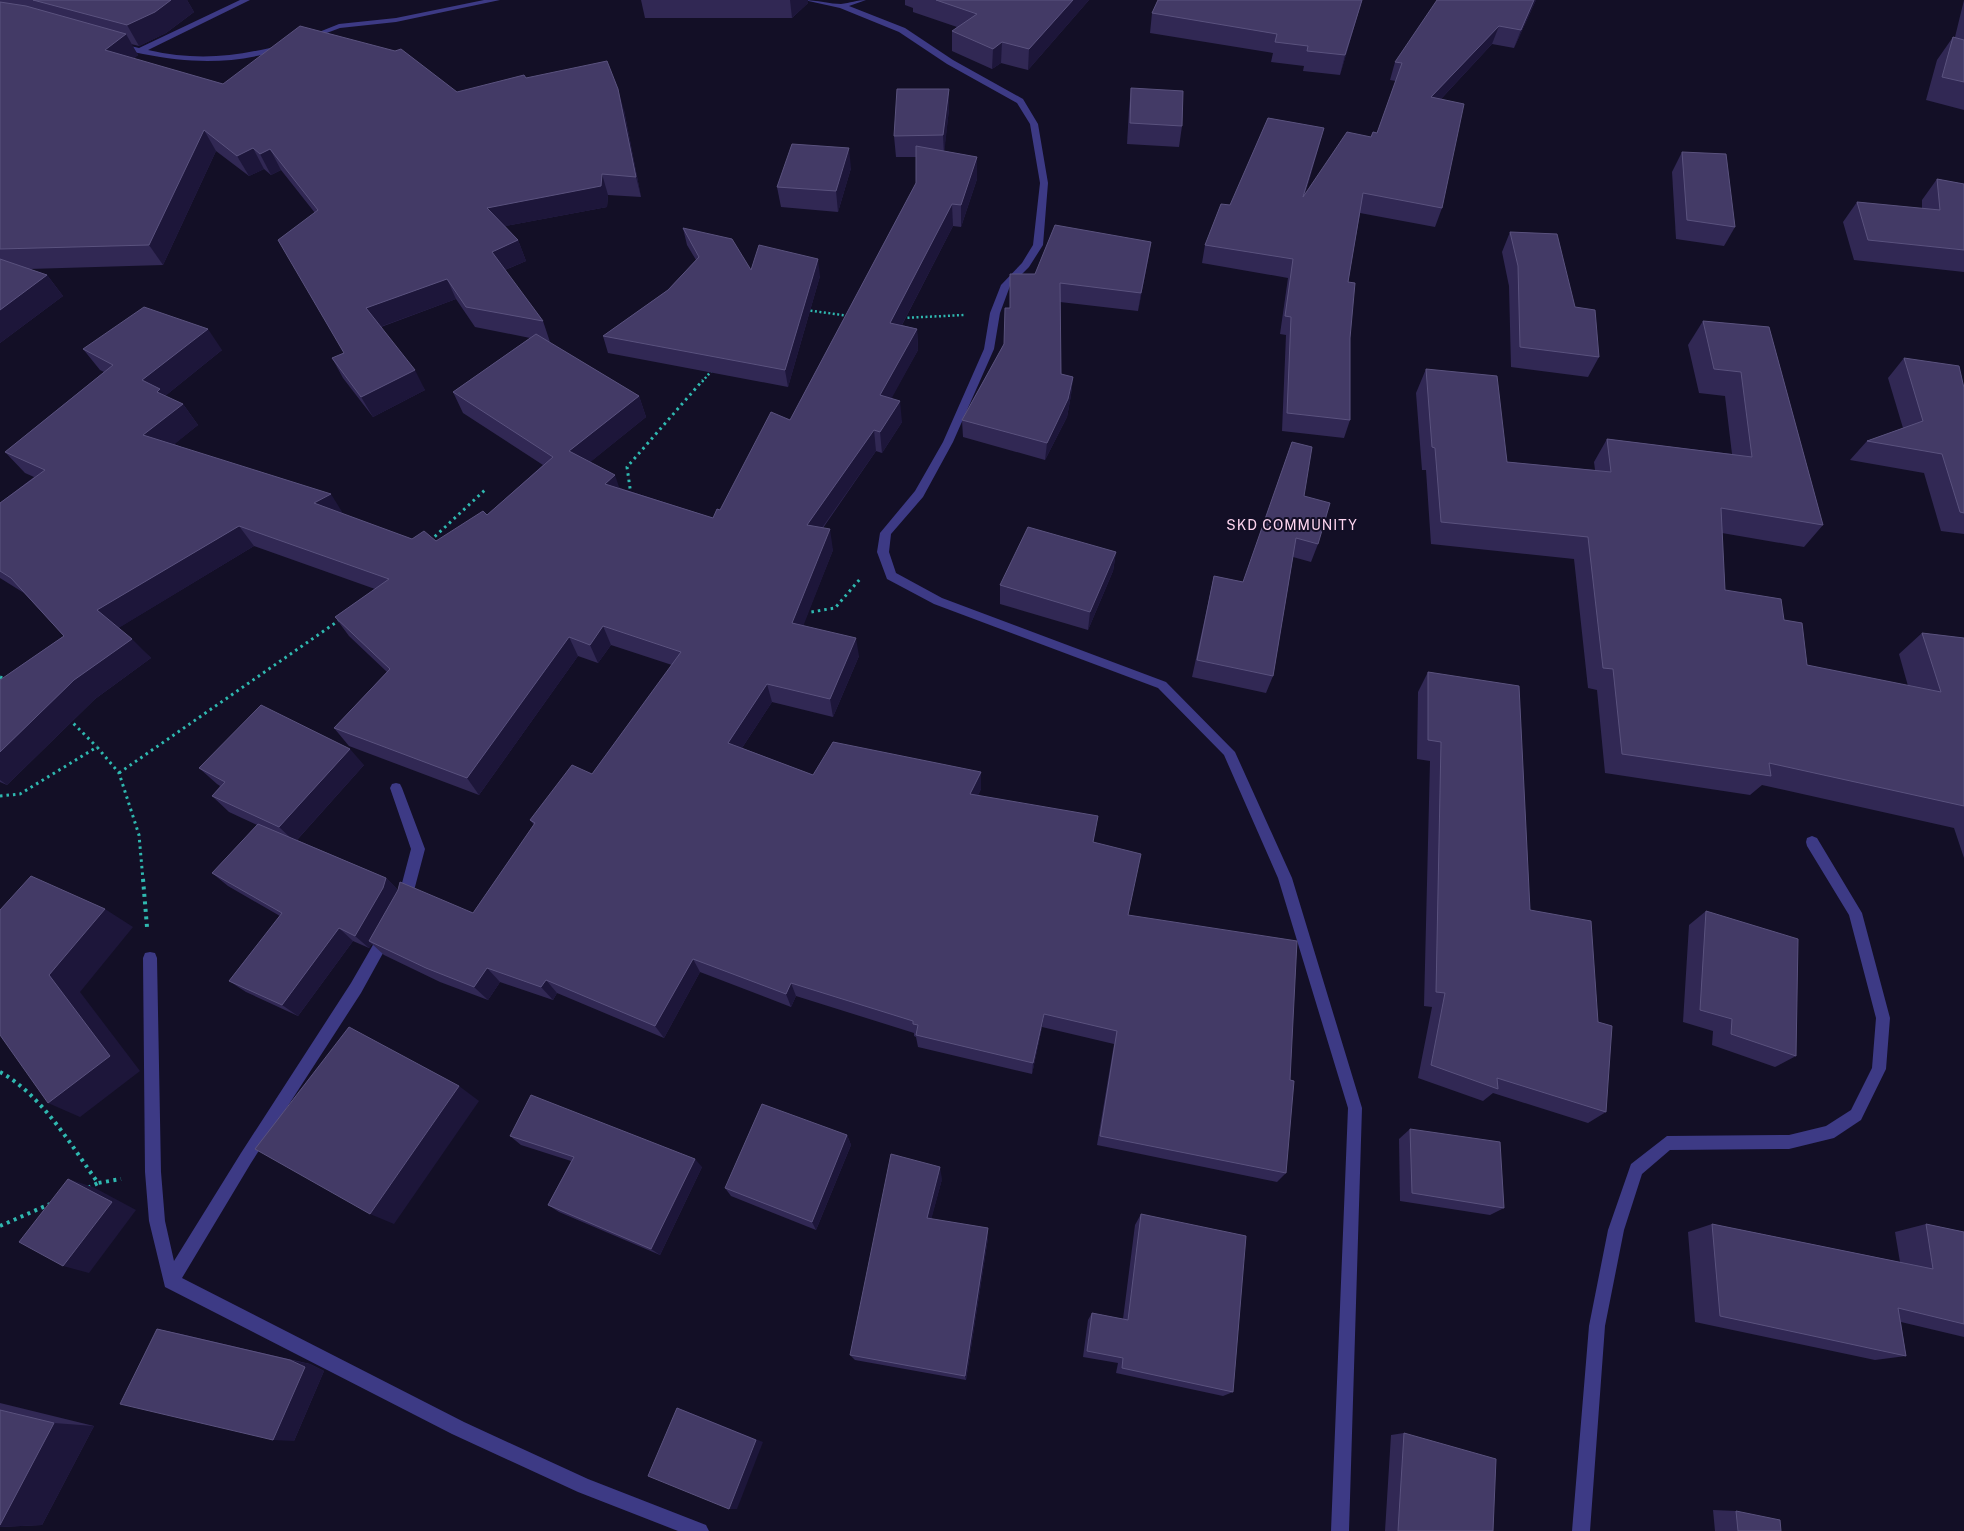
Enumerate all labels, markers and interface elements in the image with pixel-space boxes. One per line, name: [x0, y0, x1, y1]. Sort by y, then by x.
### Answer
district label: SKD COMMUNITY: [1226, 517, 1358, 533]

